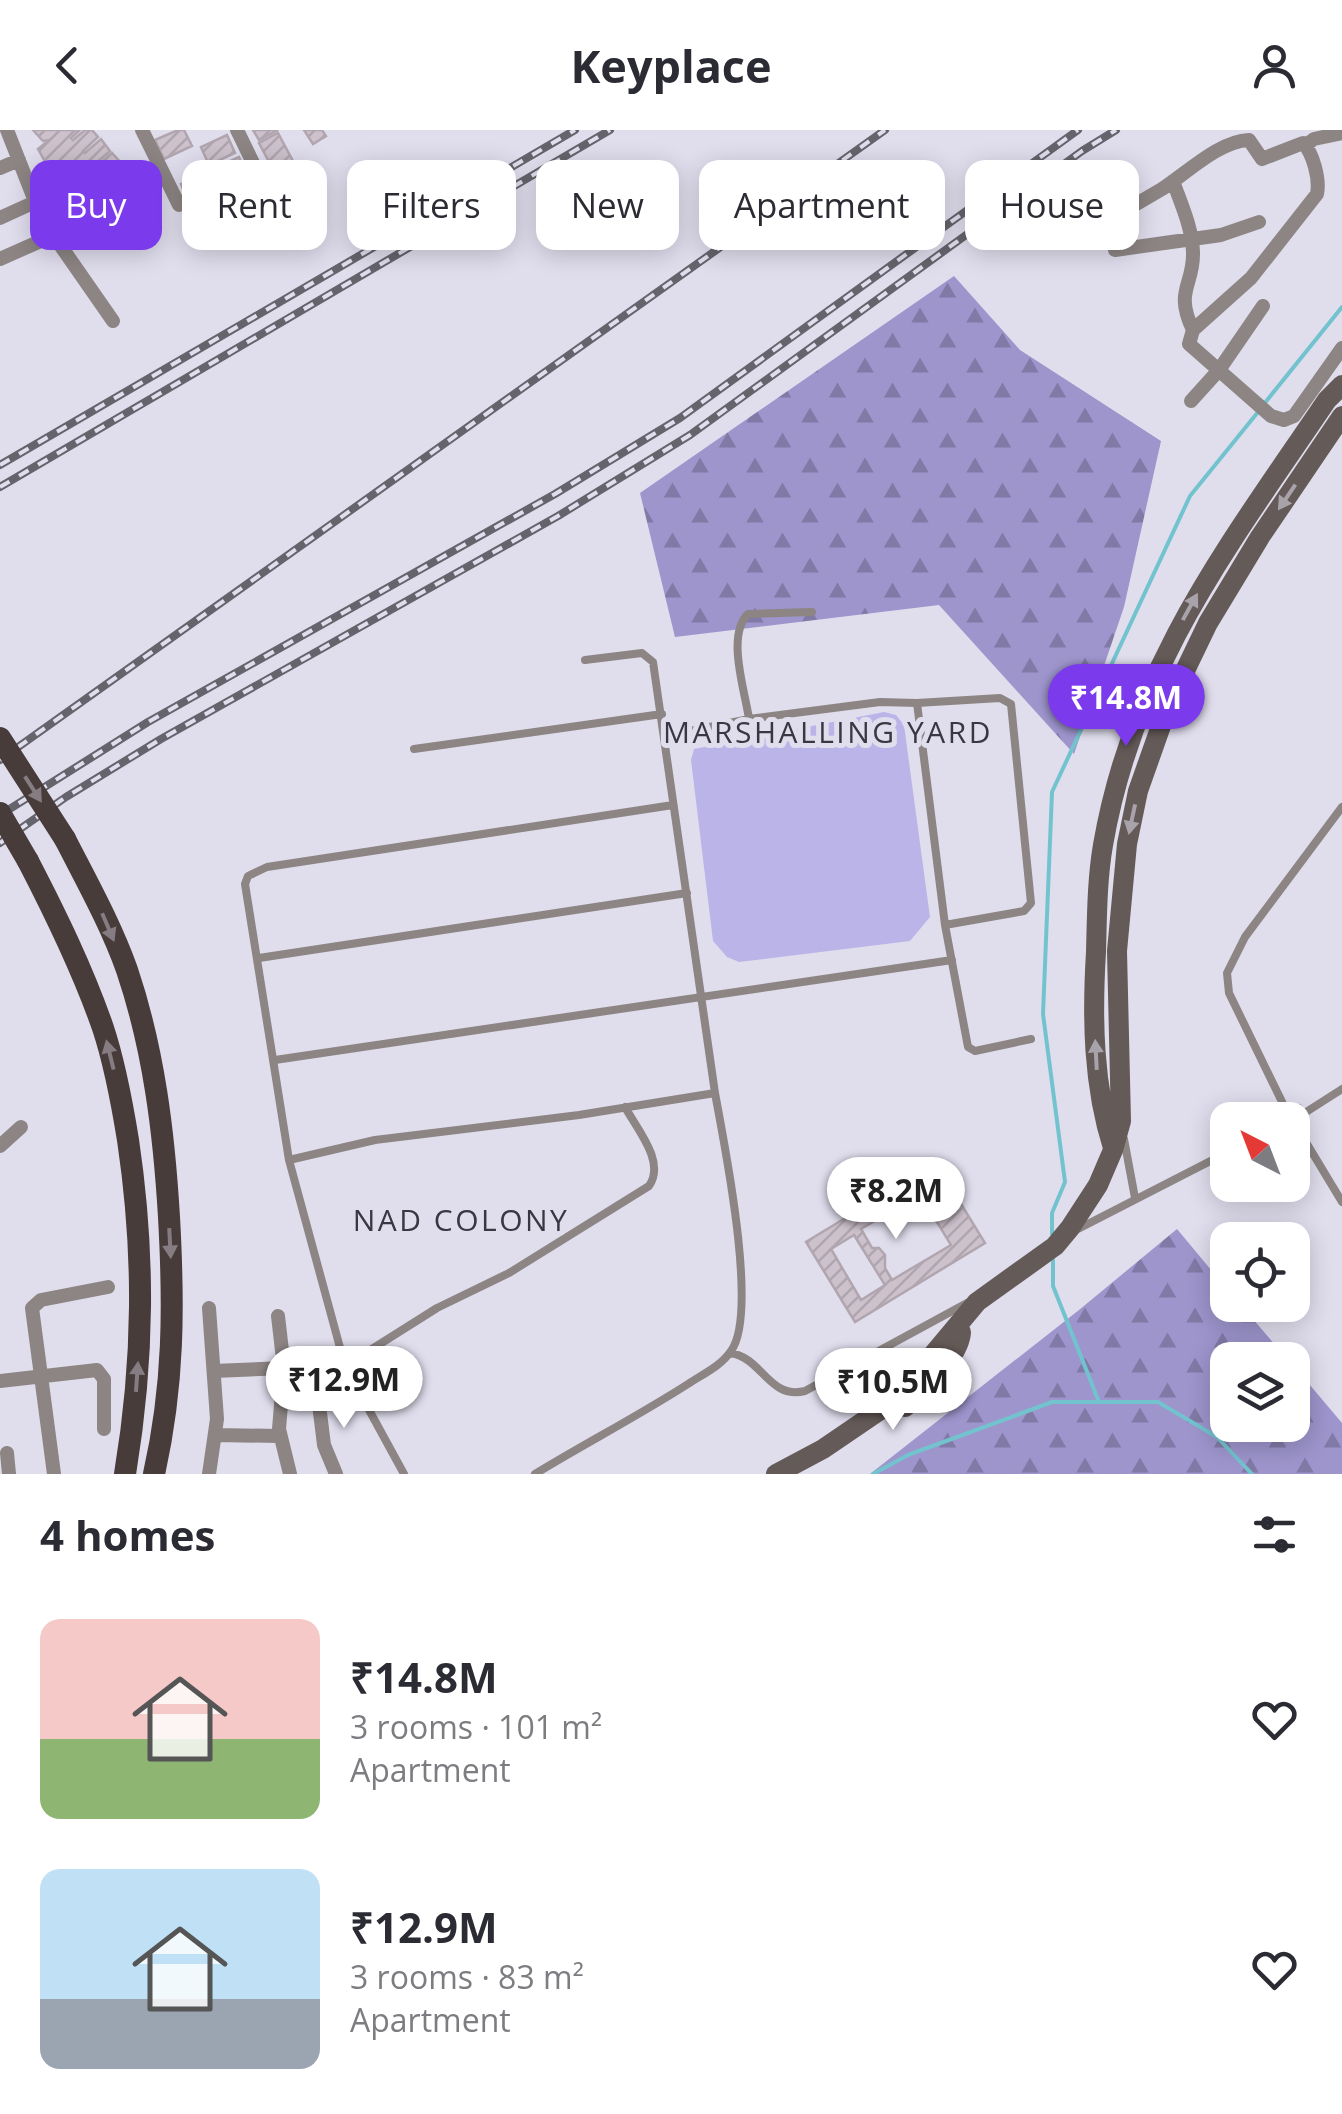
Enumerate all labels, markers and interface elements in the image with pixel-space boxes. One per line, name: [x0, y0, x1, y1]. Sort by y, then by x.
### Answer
text: Keyplace: [570, 35, 772, 96]
icon: back: [40, 38, 95, 93]
icon: person: [1247, 38, 1302, 93]
chip: Buy: [30, 160, 162, 250]
chip: Rent: [182, 160, 327, 250]
chip: Filters: [347, 160, 516, 250]
chip: New: [536, 160, 679, 250]
chip: Apartment: [699, 160, 945, 250]
chip: House: [965, 160, 1139, 250]
one-way arrow: [1279, 483, 1297, 510]
one-way arrow: [1181, 592, 1198, 621]
pin: ₹14.8M: [1045, 664, 1207, 749]
text: ₹14.8M: [1070, 675, 1182, 718]
district label: MARSHALLING YARD: [663, 711, 993, 752]
one-way arrow: [23, 775, 41, 802]
one-way arrow: [1124, 804, 1139, 835]
one-way arrow: [100, 912, 116, 942]
one-way arrow: [1088, 1038, 1104, 1070]
one-way arrow: [102, 1039, 117, 1070]
north arrow: [1210, 1102, 1310, 1202]
map controls: [1210, 1102, 1310, 1442]
pin: ₹8.2M: [826, 1157, 966, 1242]
text: ₹8.2M: [849, 1168, 943, 1211]
district label: NAD COLONY: [353, 1199, 569, 1240]
button: locate: [1210, 1222, 1310, 1322]
one-way arrow: [162, 1228, 178, 1260]
button: layers: [1210, 1342, 1310, 1442]
pin: ₹12.9M: [263, 1346, 425, 1431]
pin: ₹10.5M: [812, 1348, 974, 1433]
text: ₹12.9M: [288, 1357, 400, 1400]
text: ₹10.5M: [837, 1359, 949, 1402]
one-way arrow: [129, 1361, 145, 1393]
text: 4 homes: [40, 1506, 215, 1563]
icon: filters: [1247, 1507, 1302, 1562]
text: ₹14.8M: [350, 1648, 498, 1705]
icon: home: [120, 1659, 240, 1779]
icon: heart: [1247, 1692, 1302, 1747]
text: 3 rooms · 101 m²: [350, 1705, 602, 1748]
text: Apartment: [350, 1748, 511, 1791]
text: ₹12.9M: [350, 1898, 498, 1955]
icon: home: [120, 1909, 240, 2029]
icon: heart: [1247, 1942, 1302, 1997]
text: 3 rooms · 83 m²: [350, 1955, 584, 1998]
text: Apartment: [350, 1998, 511, 2041]

